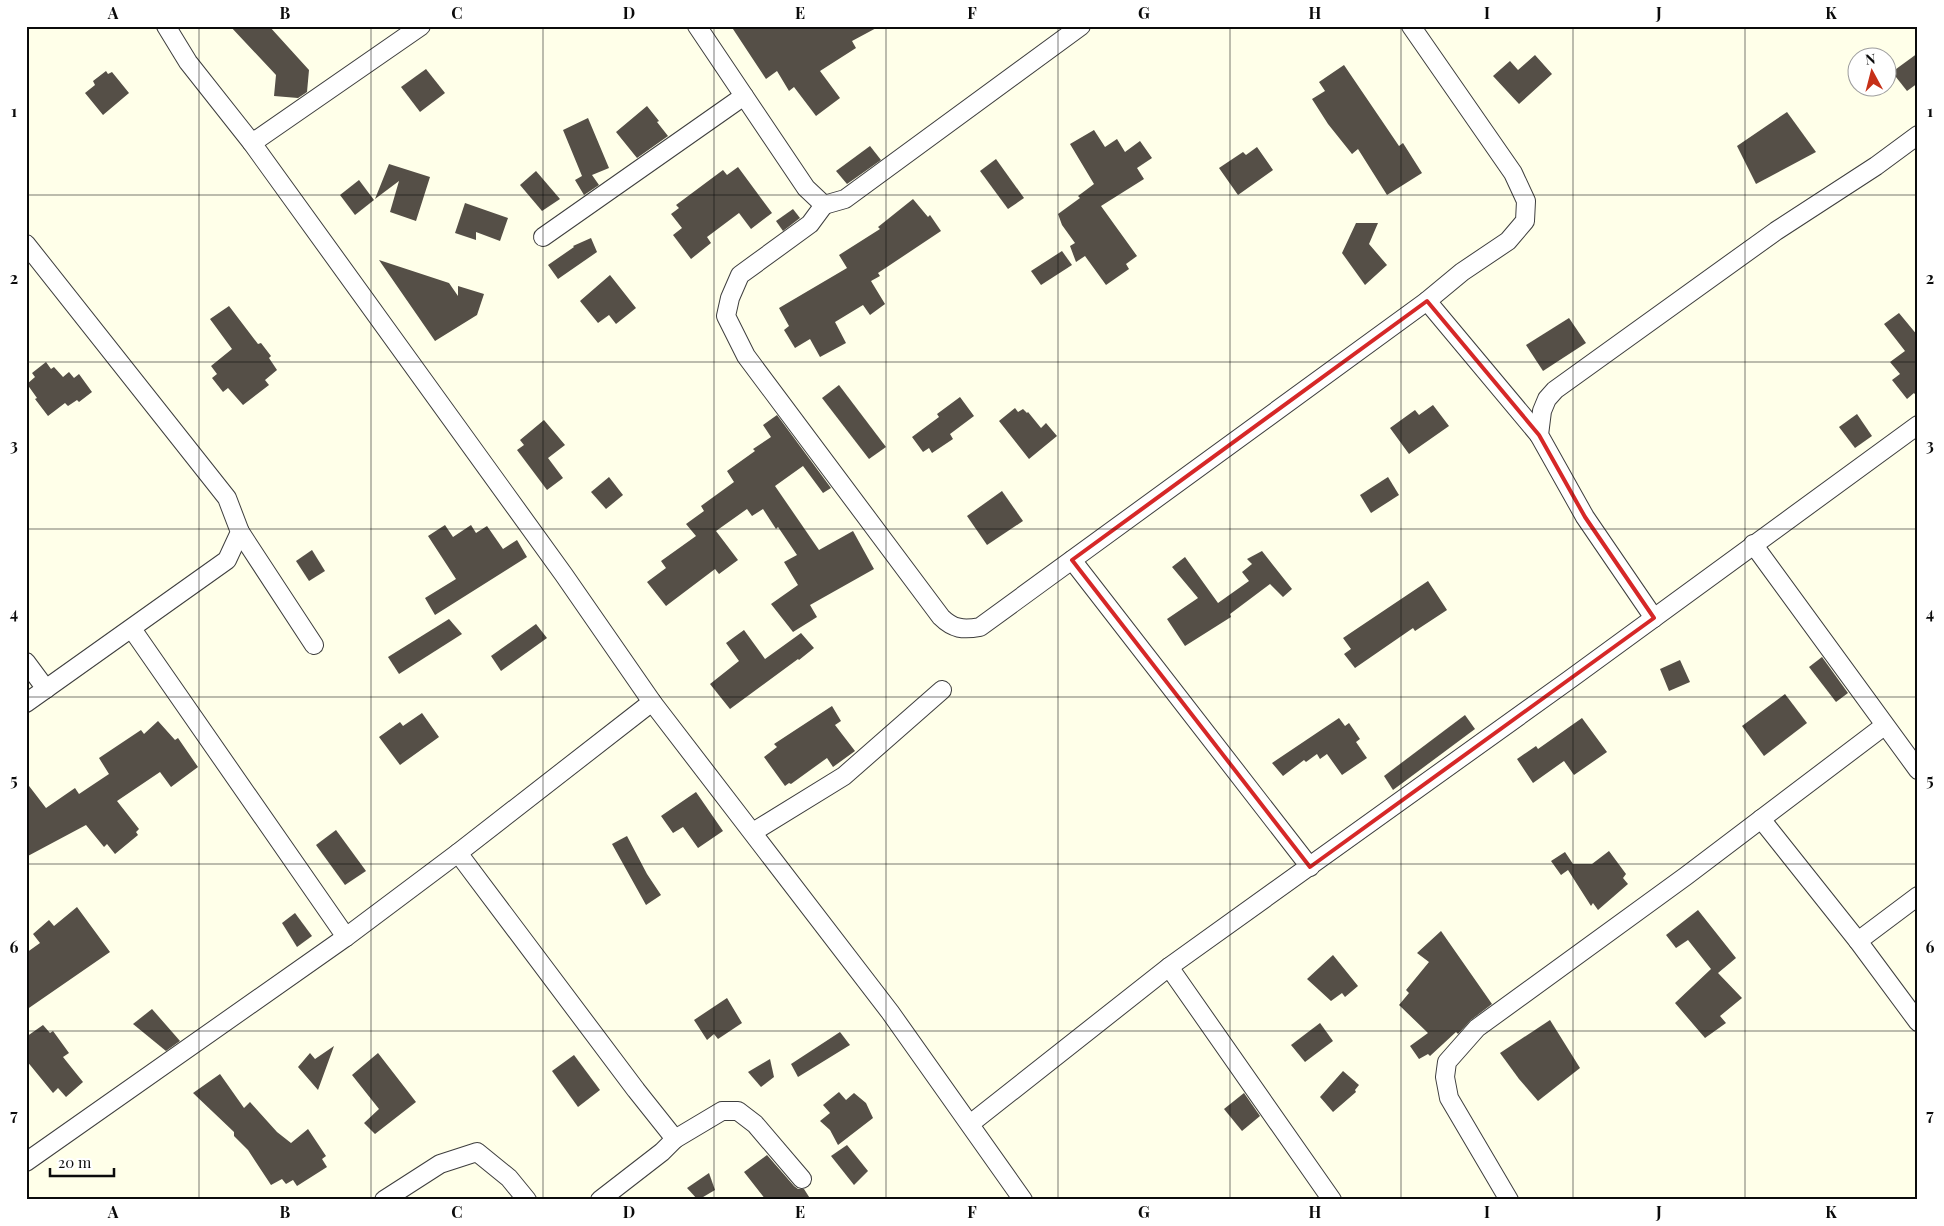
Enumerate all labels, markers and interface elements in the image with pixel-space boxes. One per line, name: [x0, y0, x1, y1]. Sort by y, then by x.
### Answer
text: A: [107, 2, 119, 23]
text: B: [280, 2, 291, 23]
text: C: [451, 2, 463, 23]
text: D: [623, 2, 635, 23]
text: E: [795, 2, 805, 23]
text: F: [967, 2, 977, 23]
text: G: [1138, 2, 1150, 23]
text: H: [1309, 2, 1322, 23]
text: I: [1484, 2, 1490, 23]
text: J: [1655, 2, 1662, 23]
text: K: [1825, 2, 1837, 23]
north arrow: [1846, 48, 1896, 98]
text: N: [1864, 49, 1877, 69]
text: 1: [11, 100, 17, 121]
text: 1: [1927, 100, 1933, 121]
text: 2: [10, 267, 18, 288]
text: 2: [1926, 267, 1934, 288]
text: 3: [10, 434, 18, 455]
text: 3: [1926, 434, 1934, 455]
text: 4: [10, 602, 18, 623]
text: 4: [1926, 602, 1934, 623]
text: 5: [10, 769, 18, 790]
text: 5: [1926, 769, 1934, 790]
text: 6: [10, 936, 19, 957]
text: 6: [1926, 936, 1935, 957]
text: 7: [10, 1104, 18, 1125]
text: 7: [1926, 1104, 1934, 1125]
scale bar: [50, 1146, 114, 1178]
text: 20 m: [58, 1152, 92, 1172]
text: A: [107, 1201, 119, 1222]
text: B: [280, 1201, 291, 1222]
text: C: [451, 1201, 463, 1222]
text: D: [623, 1201, 635, 1222]
text: E: [795, 1201, 805, 1222]
text: F: [967, 1201, 977, 1222]
text: G: [1138, 1201, 1150, 1222]
text: H: [1309, 1201, 1322, 1222]
text: I: [1484, 1201, 1490, 1222]
text: J: [1655, 1201, 1662, 1222]
text: K: [1825, 1201, 1837, 1222]

